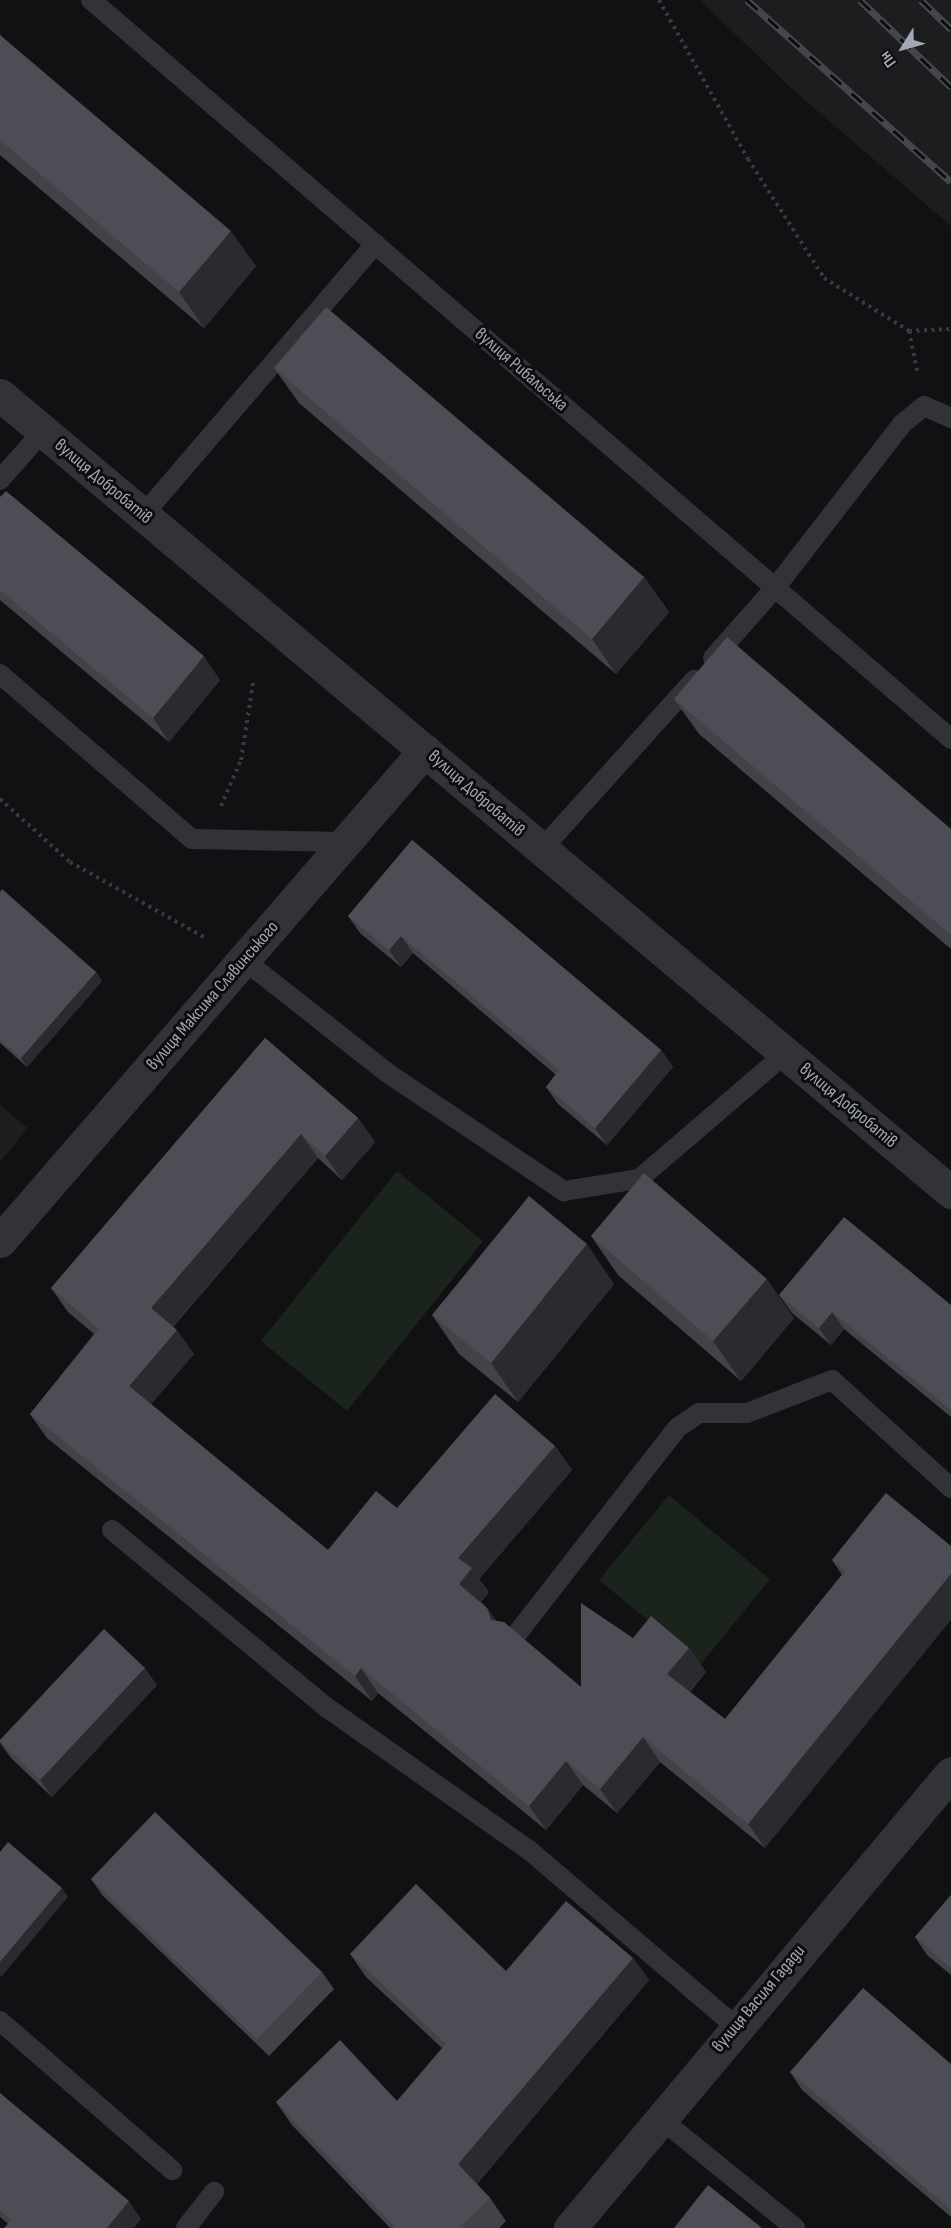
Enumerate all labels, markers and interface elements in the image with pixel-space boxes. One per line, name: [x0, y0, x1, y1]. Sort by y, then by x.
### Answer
north arrow: [873, 18, 933, 78]
text: Пн: [876, 47, 900, 71]
street label: вулиця Рибальська: [470, 324, 572, 416]
street label: вулиця Добробатів: [50, 435, 156, 529]
street label: вулиця Добробатів: [423, 746, 529, 842]
street label: вулиця Максима Славинського: [142, 917, 284, 1075]
street label: вулиця Добробатів: [795, 1059, 901, 1153]
street label: вулиця Василя Гадади: [708, 1941, 810, 2057]

